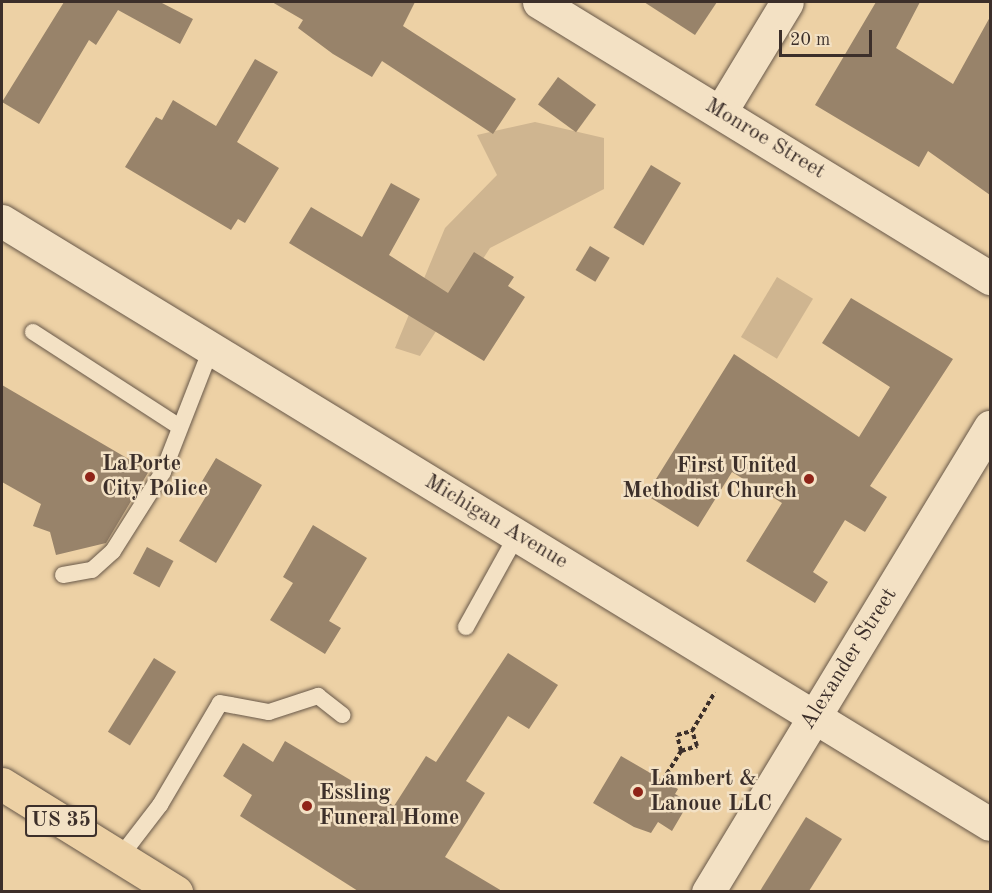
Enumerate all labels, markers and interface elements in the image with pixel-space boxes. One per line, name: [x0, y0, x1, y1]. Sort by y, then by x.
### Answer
scale bar: [782, 18, 875, 56]
text: 20 m: [790, 31, 830, 49]
street label: Monroe Street: [700, 93, 830, 185]
place label: LaPorte City Police: [102, 451, 208, 502]
place label: First United Methodist Church: [623, 453, 797, 505]
street label: Michigan Avenue: [420, 469, 572, 575]
marker: LaPorte City Police: [83, 470, 97, 484]
marker: First United Methodist Church: [802, 472, 816, 486]
street label: Alexander Street: [795, 583, 903, 735]
place label: Lambert & Lanoue LLC: [650, 766, 772, 818]
place label: Essling Funeral Home: [319, 780, 459, 831]
marker: Lambert & Lanoue LLC: [631, 785, 645, 799]
marker: Essling Funeral Home: [300, 799, 314, 813]
road number: US 35: [25, 803, 97, 839]

